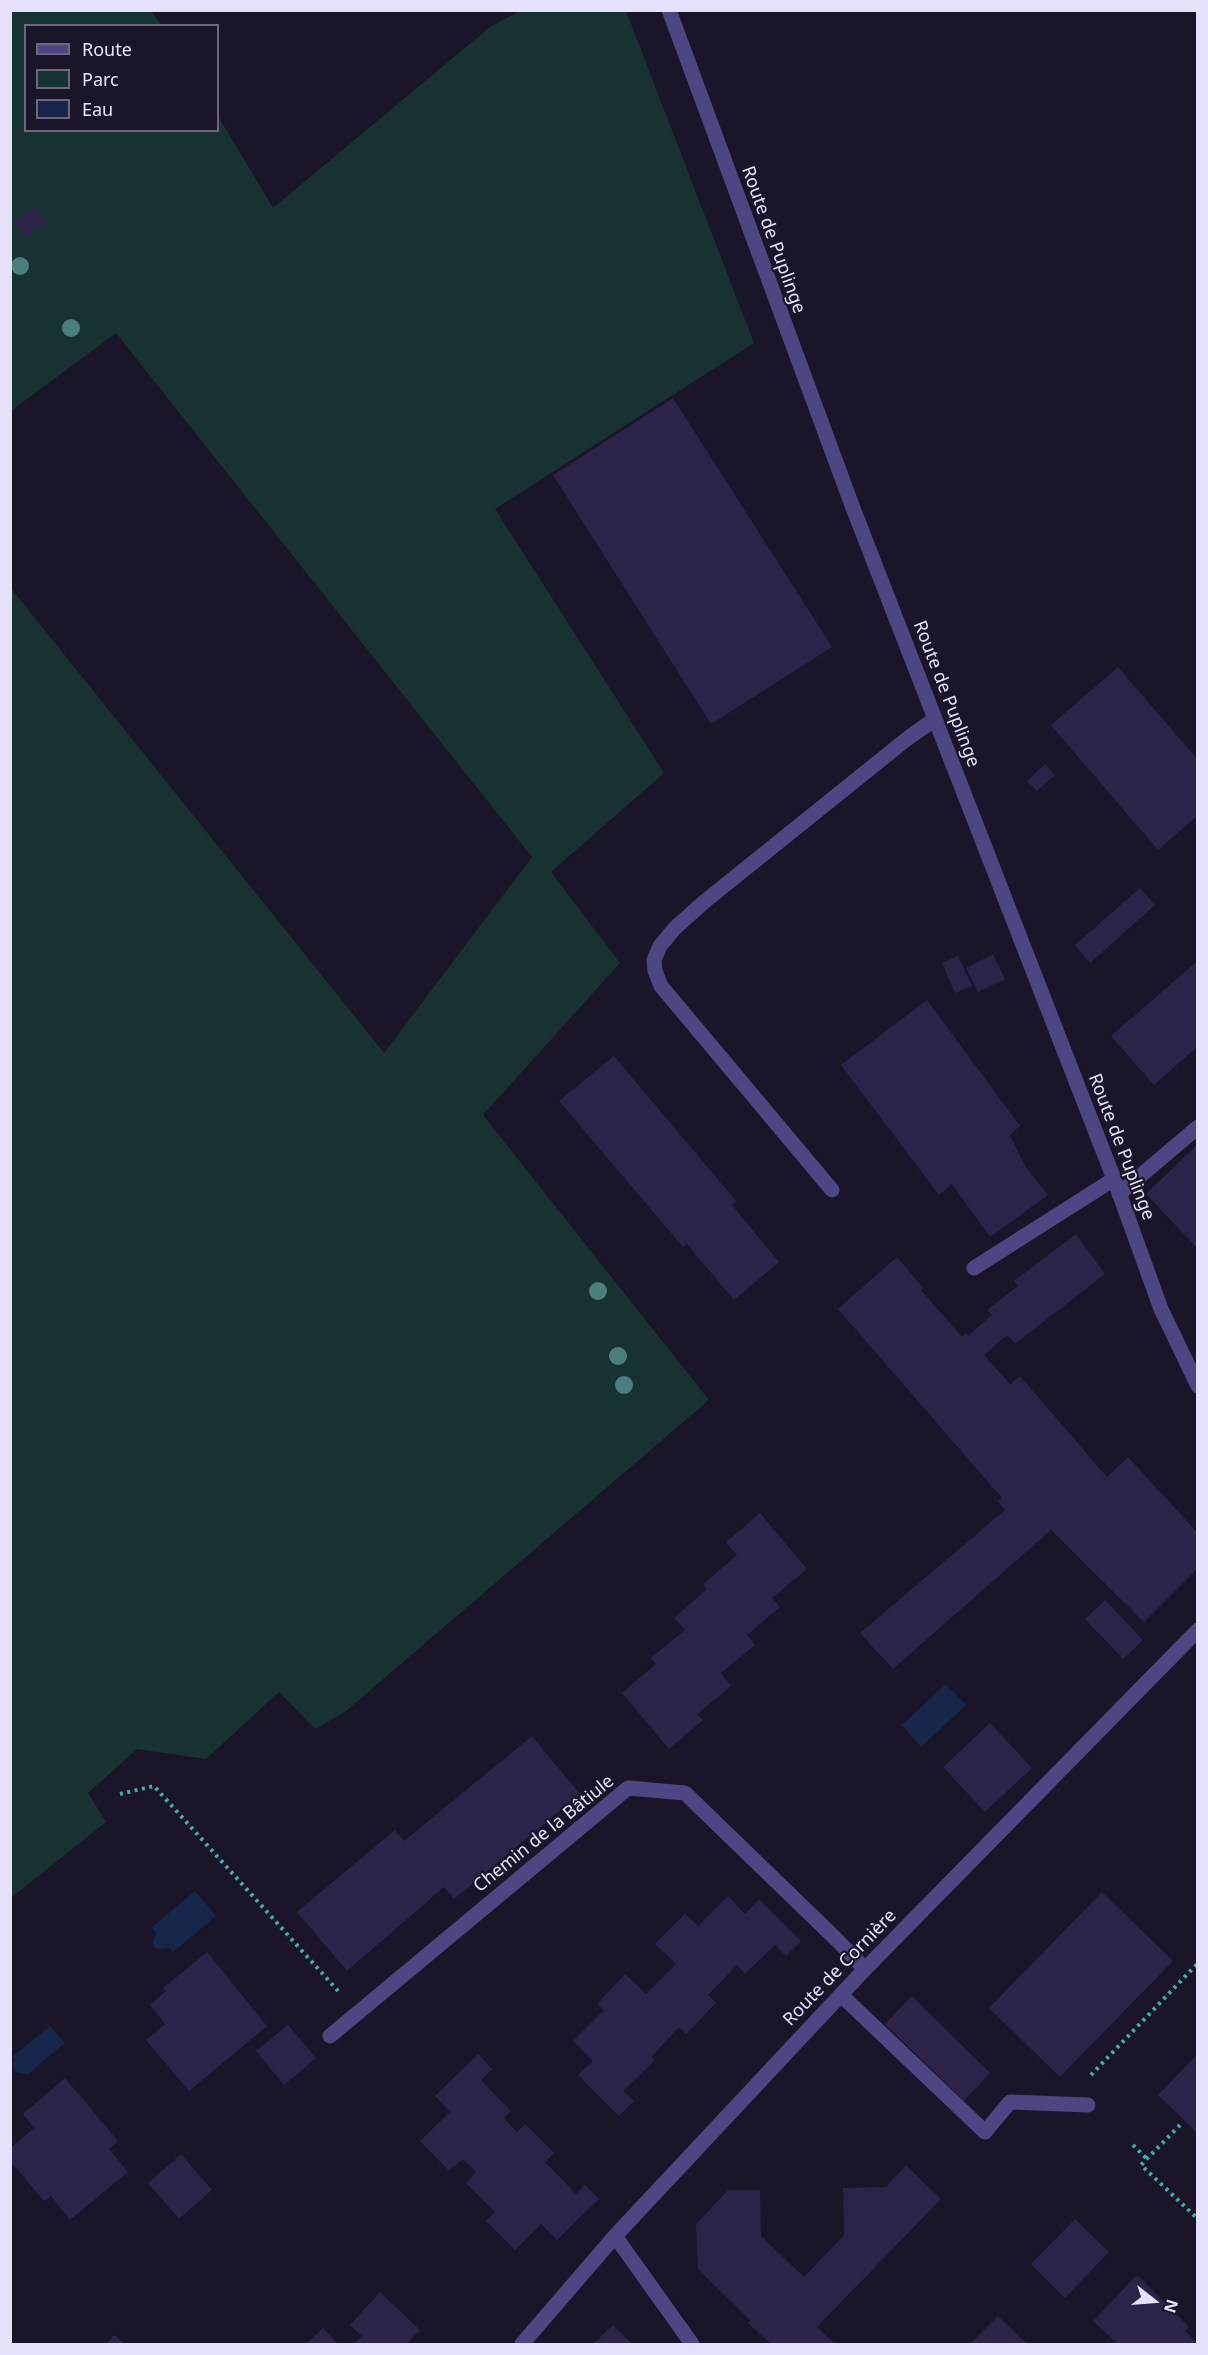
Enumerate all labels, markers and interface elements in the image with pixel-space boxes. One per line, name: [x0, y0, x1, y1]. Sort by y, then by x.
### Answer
legend: [24, 24, 219, 132]
text: Route: [82, 37, 132, 61]
text: Parc: [82, 67, 119, 91]
text: Eau: [82, 97, 113, 121]
street label: Route de Puplinge: [736, 163, 810, 317]
street label: Route de Puplinge: [908, 618, 984, 770]
street label: Route de Puplinge: [1083, 1071, 1159, 1223]
street label: Chemin de la Bâtiule: [470, 1771, 618, 1897]
street label: Route de Cornière: [779, 1905, 901, 2031]
north arrow: [1124, 2271, 1184, 2331]
text: N: [1159, 2297, 1184, 2316]

